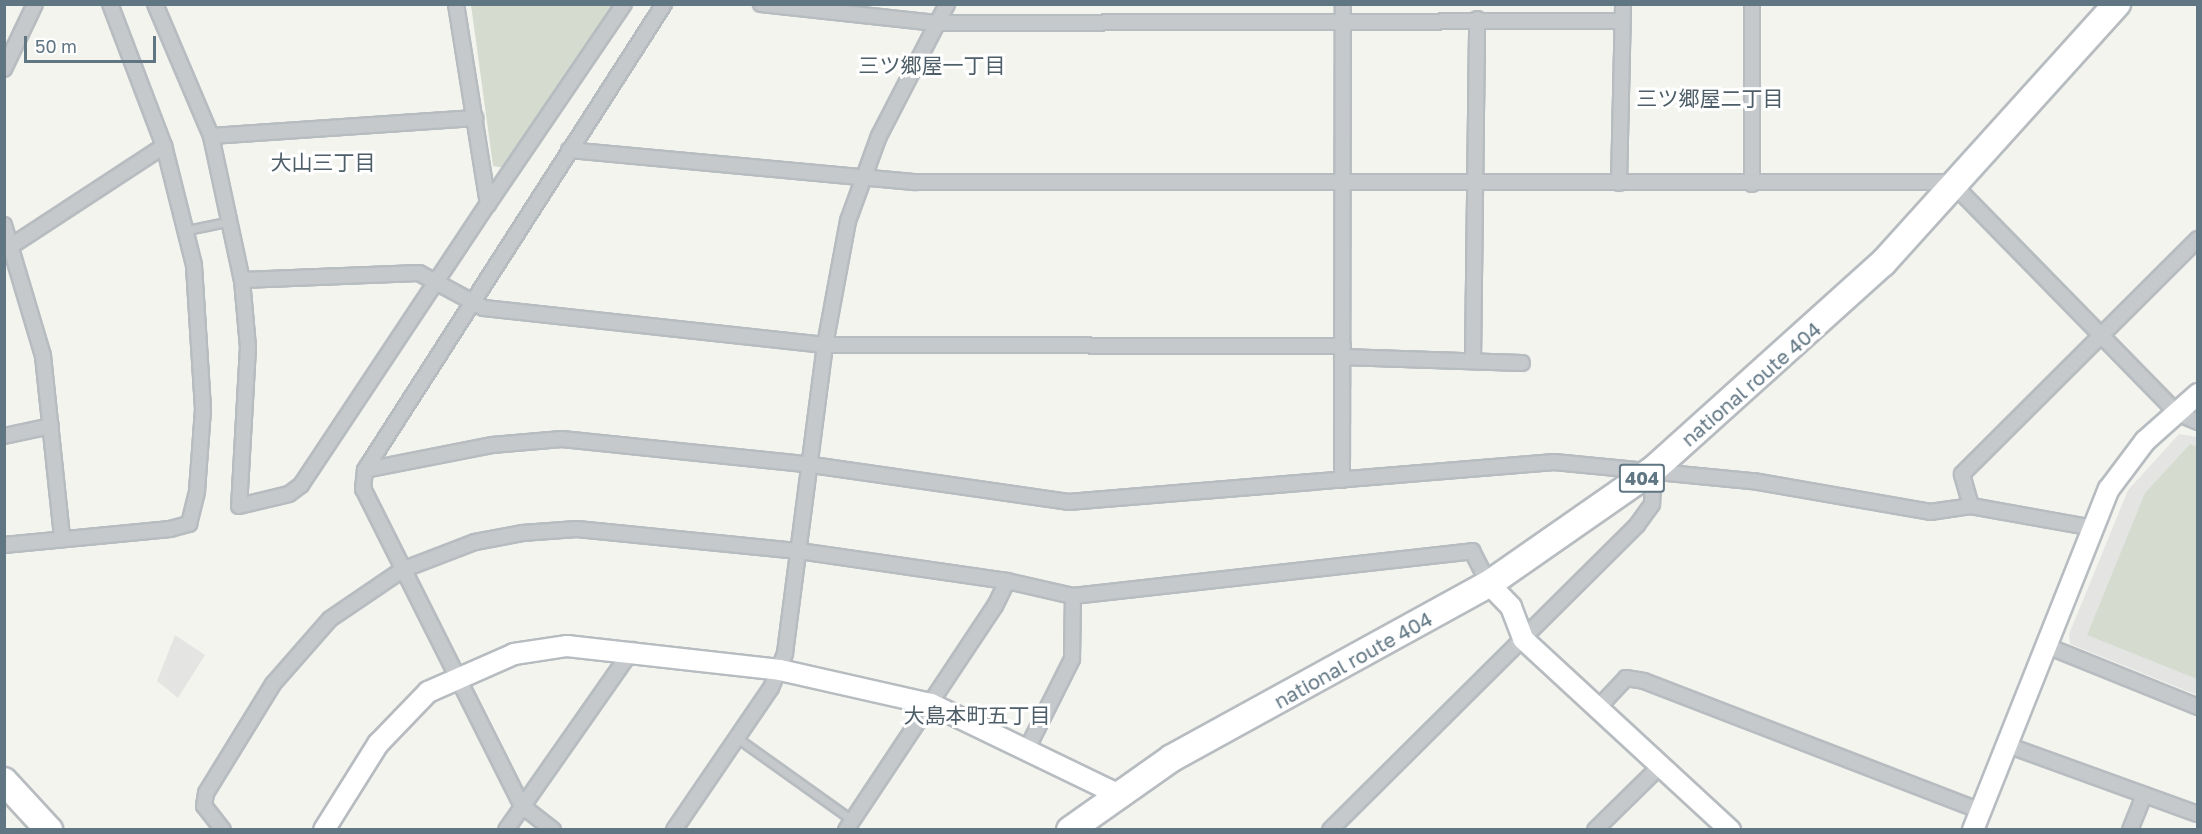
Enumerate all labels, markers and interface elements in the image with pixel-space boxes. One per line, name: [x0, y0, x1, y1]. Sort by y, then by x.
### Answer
scale bar: [27, 24, 159, 62]
text: 50 m: [35, 35, 77, 57]
district label: 三ツ郷屋一丁目: [859, 52, 1005, 78]
district label: 三ツ郷屋二丁目: [1637, 85, 1783, 111]
district label: 大山三丁目: [271, 149, 375, 175]
street label: national route 404: [1676, 317, 1826, 451]
road number: 404: [1618, 463, 1666, 493]
street label: national route 404: [1270, 607, 1436, 713]
district label: 大島本町五丁目: [904, 702, 1050, 728]

